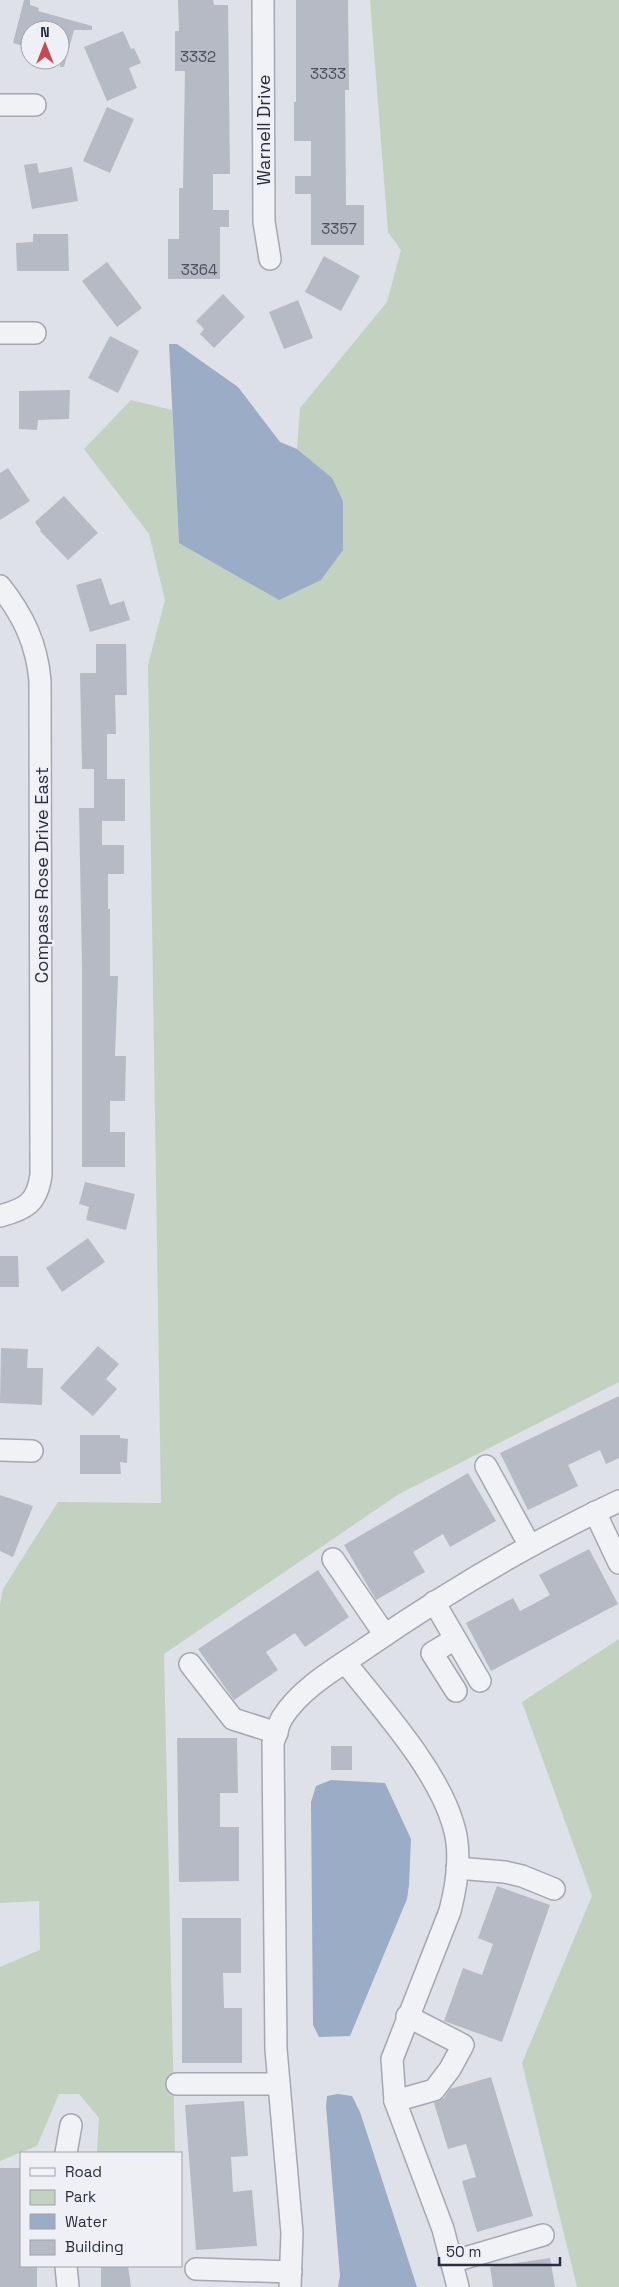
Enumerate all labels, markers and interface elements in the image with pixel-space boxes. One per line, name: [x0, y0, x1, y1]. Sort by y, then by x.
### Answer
north arrow: [20, 20, 70, 70]
text: N: [40, 23, 50, 41]
house number: 3332: [180, 47, 216, 66]
house number: 3333: [310, 64, 346, 83]
street label: Warnell Drive: [252, 75, 275, 185]
house number: 3357: [321, 219, 357, 238]
house number: 3364: [181, 260, 217, 279]
street label: Compass Rose Drive East: [30, 767, 53, 983]
legend: [20, 2152, 182, 2267]
text: Road: [65, 2162, 102, 2181]
text: Park: [65, 2187, 96, 2206]
text: Water: [65, 2212, 108, 2231]
scale bar: [439, 2234, 560, 2266]
text: Building: [65, 2237, 124, 2256]
text: 50 m: [446, 2242, 481, 2261]

